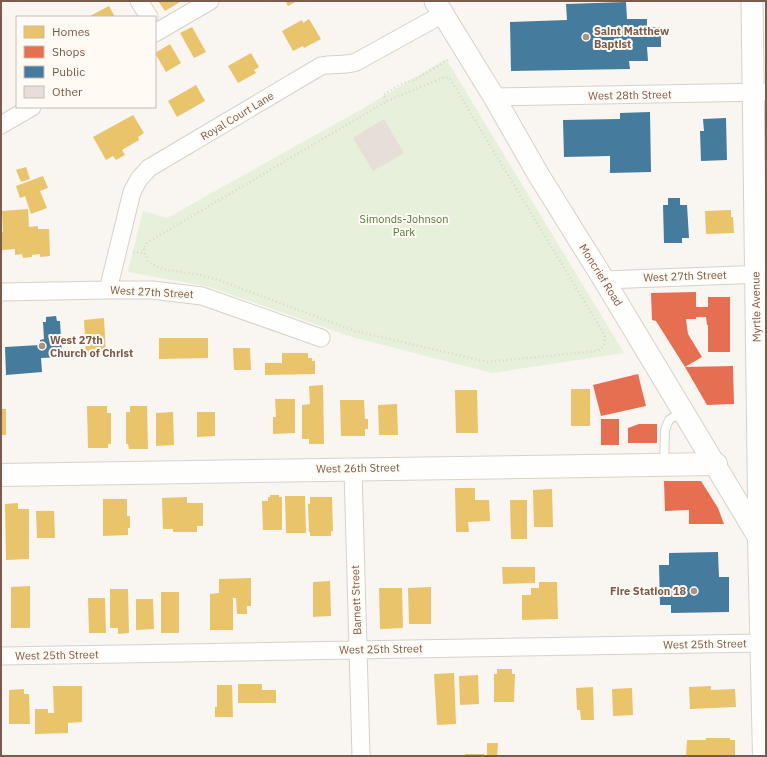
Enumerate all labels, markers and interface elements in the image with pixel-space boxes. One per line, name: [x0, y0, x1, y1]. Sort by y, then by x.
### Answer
legend: [16, 16, 156, 108]
text: Homes: [52, 24, 90, 39]
place label: Saint Matthew Baptist: [594, 24, 670, 51]
marker: Saint Matthew Baptist: [581, 32, 591, 42]
text: Shops: [52, 44, 85, 59]
text: Public: [52, 64, 85, 79]
text: Other: [52, 84, 83, 99]
street label: West 28th Street: [588, 87, 672, 103]
street label: Royal Court Lane: [198, 89, 276, 143]
park label: Simonds-Johnson Park: [360, 212, 448, 239]
street label: Moncrief Road: [576, 241, 626, 309]
street label: West 27th Street: [643, 268, 727, 284]
street label: Myrtle Avenue: [748, 272, 764, 342]
street label: West 27th Street: [110, 283, 194, 301]
place label: West 27th Church of Christ: [50, 333, 133, 360]
marker: West 27th Church of Christ: [37, 341, 47, 351]
street label: West 26th Street: [316, 460, 400, 476]
street label: Barnett Street: [348, 565, 364, 635]
place label: Fire Station 18: [610, 584, 686, 598]
marker: Fire Station 18: [689, 586, 699, 596]
street label: West 25th Street: [663, 636, 747, 652]
street label: West 25th Street: [339, 641, 423, 657]
street label: West 25th Street: [15, 647, 99, 663]

